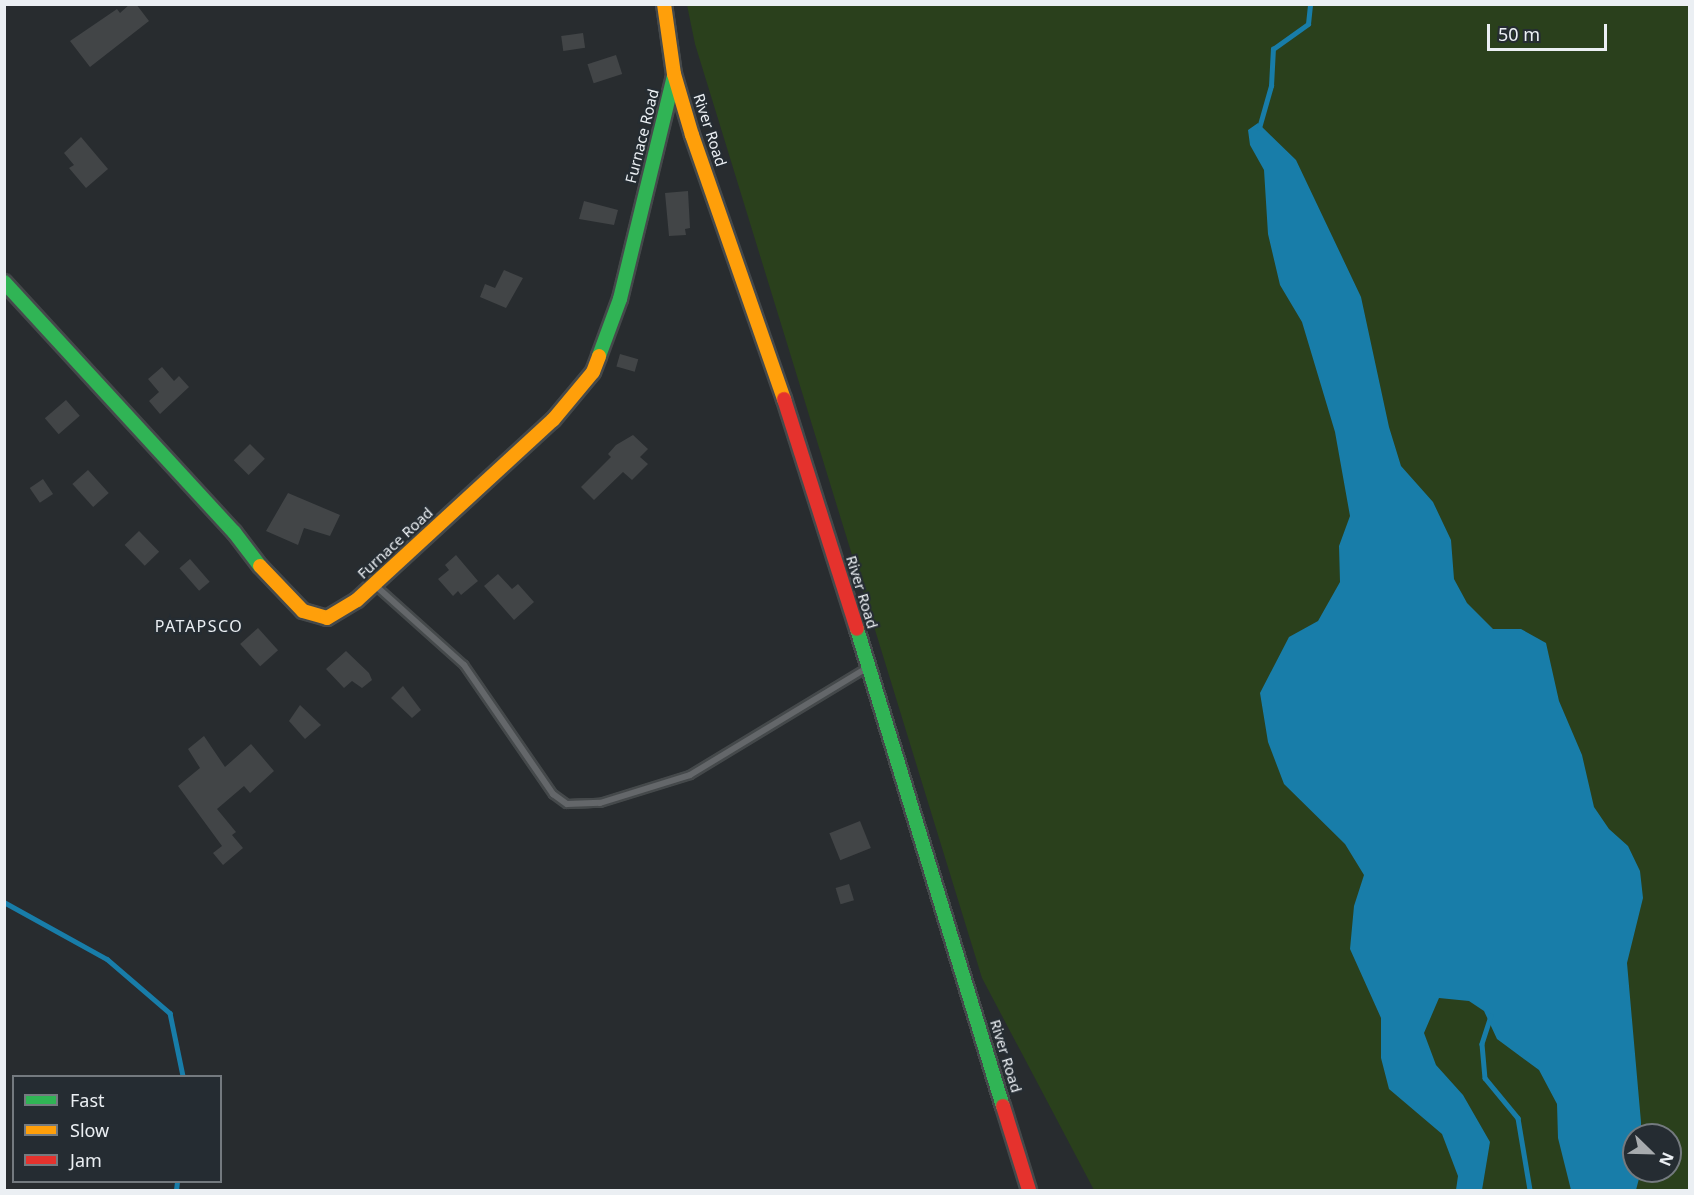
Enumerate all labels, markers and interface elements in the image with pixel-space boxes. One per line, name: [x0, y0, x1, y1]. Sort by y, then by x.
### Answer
scale bar: [1490, 12, 1610, 50]
text: 50 m: [1498, 22, 1540, 46]
street label: Furnace Road: [622, 87, 662, 185]
street label: River Road: [690, 91, 730, 169]
street label: Furnace Road: [354, 503, 436, 583]
street label: River Road: [842, 553, 882, 631]
district label: PATAPSCO: [155, 616, 243, 636]
street label: River Road: [986, 1017, 1026, 1095]
legend: [12, 1075, 222, 1183]
text: Fast: [70, 1088, 105, 1112]
text: Slow: [70, 1118, 109, 1142]
north arrow: [1622, 1123, 1682, 1183]
text: Jam: [70, 1148, 102, 1172]
text: N: [1654, 1149, 1679, 1170]

